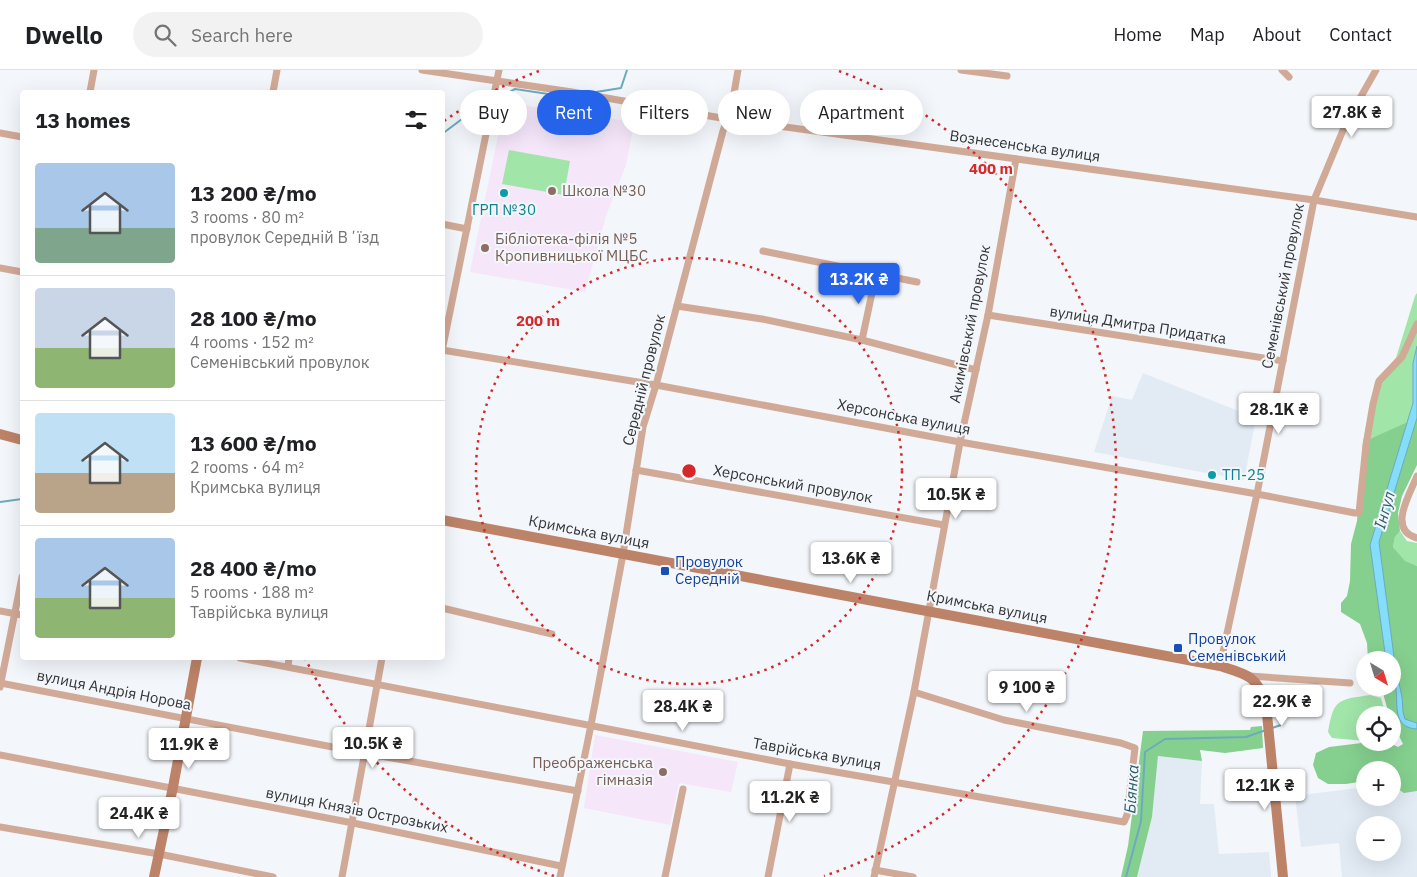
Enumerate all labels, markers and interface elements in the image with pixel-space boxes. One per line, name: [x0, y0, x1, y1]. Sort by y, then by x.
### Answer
search box: [133, 12, 483, 57]
text: Dwello: [25, 19, 103, 51]
icon: search: [151, 21, 179, 49]
text: Search here: [191, 23, 293, 47]
text: Home: [1114, 23, 1162, 46]
text: Map: [1190, 23, 1225, 46]
text: About: [1253, 23, 1301, 46]
text: Contact: [1329, 23, 1392, 46]
chip: Buy: [460, 90, 527, 135]
chip: Rent: [537, 90, 611, 135]
chip: Filters: [621, 90, 708, 135]
chip: New: [718, 90, 790, 135]
chip: Apartment: [800, 90, 923, 135]
pin: 27.8K ₴: [1306, 96, 1398, 138]
text: 27.8K ₴: [1323, 102, 1381, 122]
text: 13 homes: [35, 106, 131, 134]
icon: filters: [402, 106, 430, 134]
street label: Вознесенська вулиця: [948, 126, 1102, 165]
text: 400 m: [969, 159, 1013, 178]
text: 13 200 ₴/mo: [190, 179, 317, 207]
place label: Школа №30: [562, 181, 646, 200]
icon: home: [75, 183, 135, 243]
marker: Школа №30: [546, 185, 558, 197]
marker: ГРП №30: [498, 187, 510, 199]
place label: ГРП №30: [472, 200, 536, 219]
street label: Семенівський провулок: [1257, 202, 1308, 370]
text: 3 rooms · 80 m²: [190, 207, 304, 227]
text: провулок Середній Вʼїзд: [190, 227, 379, 247]
place label: Бібліотека-філія №5 Кропивницької МЦБС: [495, 229, 648, 265]
marker: Бібліотека-філія №5 Кропивницької МЦБС: [479, 242, 491, 254]
street label: Акимівський провулок: [945, 243, 994, 404]
pin: 13.2K ₴: [813, 262, 905, 305]
text: 13.2K ₴: [830, 269, 888, 289]
street label: вулиця Дмитра Придатка: [1048, 301, 1228, 348]
text: 28 100 ₴/mo: [190, 304, 317, 332]
icon: home: [75, 308, 135, 368]
text: 200 m: [516, 311, 560, 330]
street label: Середній провулок: [618, 312, 669, 448]
text: 4 rooms · 152 m²: [190, 332, 314, 352]
text: Семенівський провулок: [190, 352, 369, 372]
pin: 28.1K ₴: [1233, 392, 1325, 435]
street label: Херсонська вулиця: [836, 394, 972, 439]
text: 28.1K ₴: [1250, 399, 1308, 419]
text: 13 600 ₴/mo: [190, 429, 317, 457]
icon: home: [75, 433, 135, 493]
text: 2 rooms · 64 m²: [190, 457, 304, 477]
street label: Херсонський провулок: [712, 460, 874, 507]
centre of rings: [680, 462, 698, 480]
place label: ТП-25: [1222, 465, 1265, 484]
marker: ТП-25: [1206, 469, 1218, 481]
text: Кримська вулиця: [190, 477, 321, 497]
pin: 10.5K ₴: [910, 478, 1002, 520]
text: 10.5K ₴: [927, 484, 985, 504]
water label: Інгул: [1369, 488, 1399, 531]
street label: Кримська вулиця: [527, 510, 651, 553]
pin: 13.6K ₴: [805, 542, 897, 584]
text: 13.6K ₴: [822, 548, 880, 568]
place label: Провулок Середній: [675, 552, 743, 588]
text: 28 400 ₴/mo: [190, 554, 317, 582]
icon: home: [75, 558, 135, 618]
marker: Провулок Середній: [659, 565, 671, 577]
text: 5 rooms · 188 m²: [190, 582, 314, 602]
street label: Кримська вулиця: [925, 585, 1049, 628]
text: Таврійська вулиця: [190, 602, 329, 622]
place label: Провулок Семенівський: [1188, 629, 1286, 665]
marker: Провулок Семенівський: [1172, 642, 1184, 654]
north arrow: [1356, 651, 1401, 696]
map controls: [1356, 651, 1401, 861]
street label: вулиця Андрія Норова: [35, 665, 193, 714]
pin: 9 100 ₴: [981, 670, 1073, 713]
text: 9 100 ₴: [999, 677, 1055, 697]
pin: 22.9K ₴: [1236, 684, 1328, 727]
pin: 28.4K ₴: [637, 690, 729, 732]
text: 22.9K ₴: [1253, 691, 1311, 711]
text: 28.4K ₴: [654, 696, 712, 716]
button: locate: [1356, 706, 1401, 751]
pin: 10.5K ₴: [327, 726, 419, 769]
pin: 11.9K ₴: [143, 728, 235, 770]
text: 10.5K ₴: [344, 733, 402, 753]
street label: Таврійська вулиця: [751, 733, 883, 774]
text: 11.9K ₴: [160, 734, 218, 754]
place label: Преображенська гімназія: [532, 753, 653, 789]
button: +: [1356, 761, 1401, 806]
water label: Біянка: [1119, 764, 1143, 814]
marker: Преображенська гімназія: [657, 766, 669, 778]
pin: 12.1K ₴: [1219, 768, 1311, 811]
text: 12.1K ₴: [1236, 775, 1294, 795]
pin: 11.2K ₴: [744, 780, 836, 823]
street label: вулиця Князів Острозьких: [264, 782, 450, 837]
text: 11.2K ₴: [761, 787, 819, 807]
pin: 24.4K ₴: [93, 796, 185, 839]
text: 24.4K ₴: [110, 803, 168, 823]
button: −: [1356, 816, 1401, 861]

